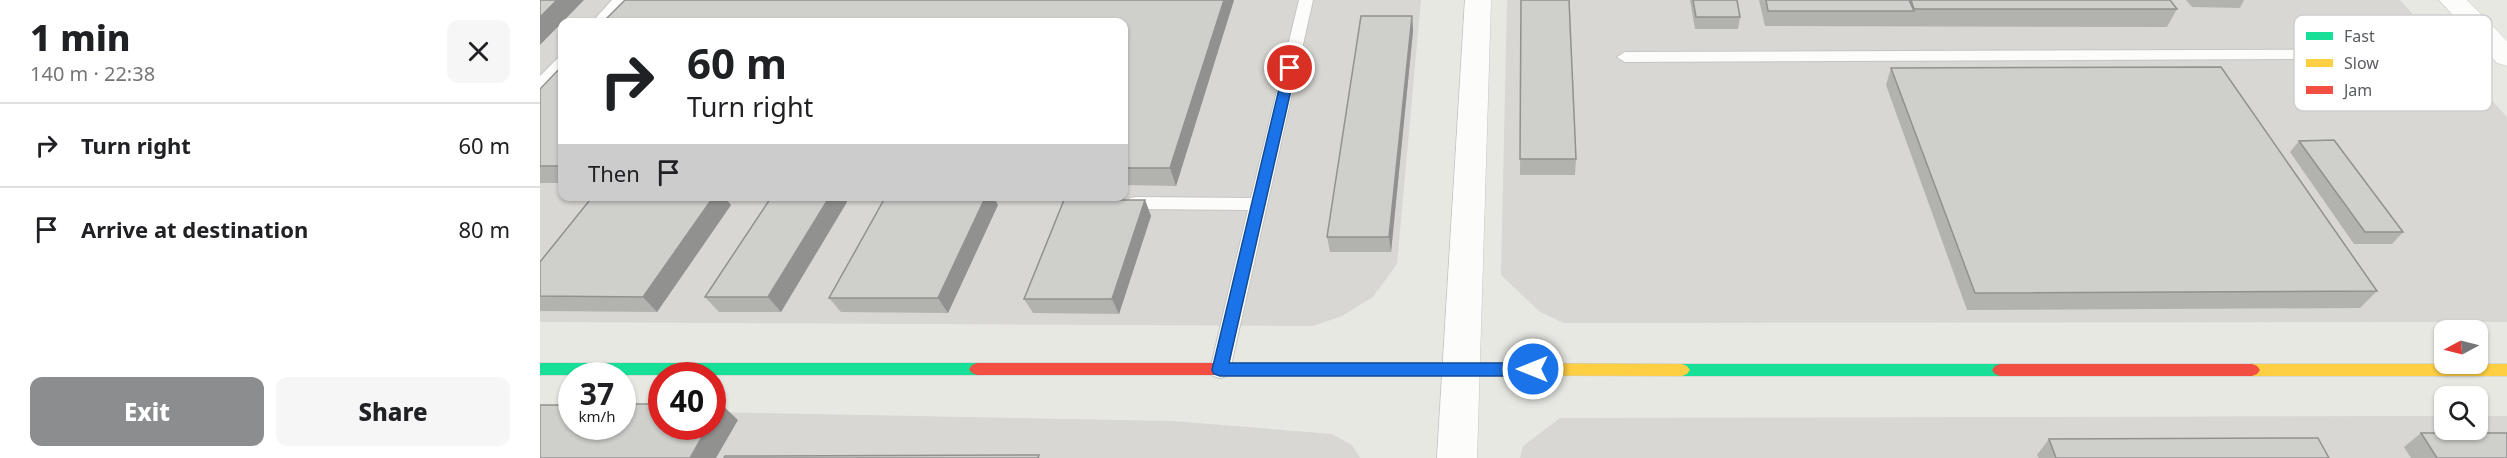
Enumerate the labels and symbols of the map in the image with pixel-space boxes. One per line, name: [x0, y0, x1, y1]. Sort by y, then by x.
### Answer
legend: [2294, 15, 2492, 111]
text: Fast: [2344, 25, 2375, 47]
pin: [1264, 42, 1315, 93]
text: Slow: [2344, 52, 2379, 74]
text: Jam: [2342, 79, 2372, 101]
north arrow: [2434, 320, 2488, 374]
position arrow: [1501, 337, 1565, 401]
speed limit sign: 40: [648, 362, 726, 440]

